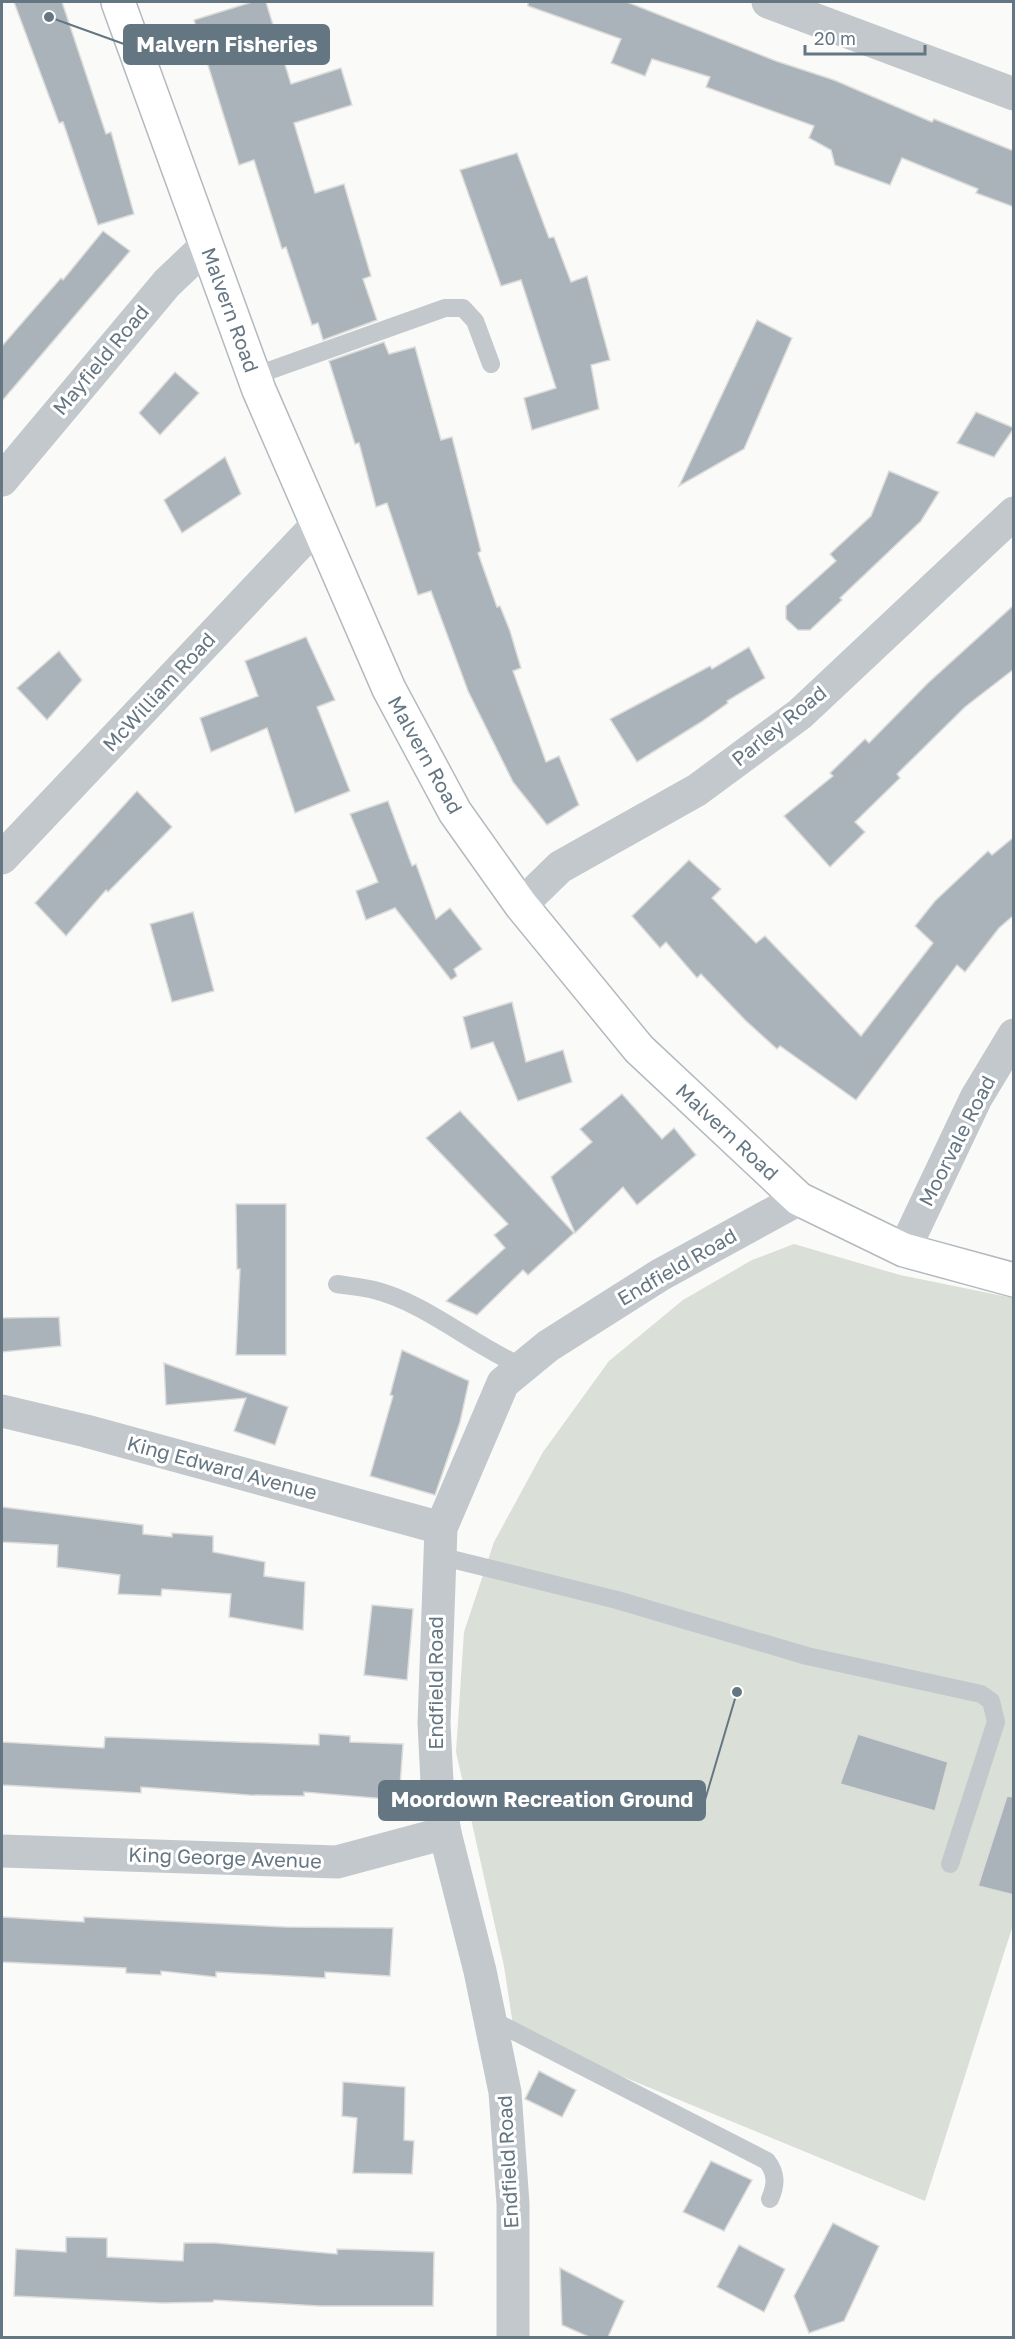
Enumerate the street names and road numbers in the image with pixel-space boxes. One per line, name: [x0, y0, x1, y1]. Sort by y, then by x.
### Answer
street label: Malvern Road: [197, 244, 265, 375]
street label: Mayfield Road: [47, 299, 153, 419]
street label: McWilliam Road: [97, 627, 220, 756]
street label: Parley Road: [726, 680, 830, 771]
street label: Malvern Road: [384, 691, 468, 818]
street label: Moorvale Road: [913, 1071, 999, 1210]
street label: Malvern Road: [672, 1078, 784, 1185]
street label: Endfield Road: [613, 1222, 740, 1310]
street label: King Edward Avenue: [125, 1430, 320, 1504]
street label: Endfield Road: [423, 1616, 447, 1750]
street label: King George Avenue: [128, 1842, 322, 1872]
street label: Endfield Road: [492, 2095, 522, 2229]

